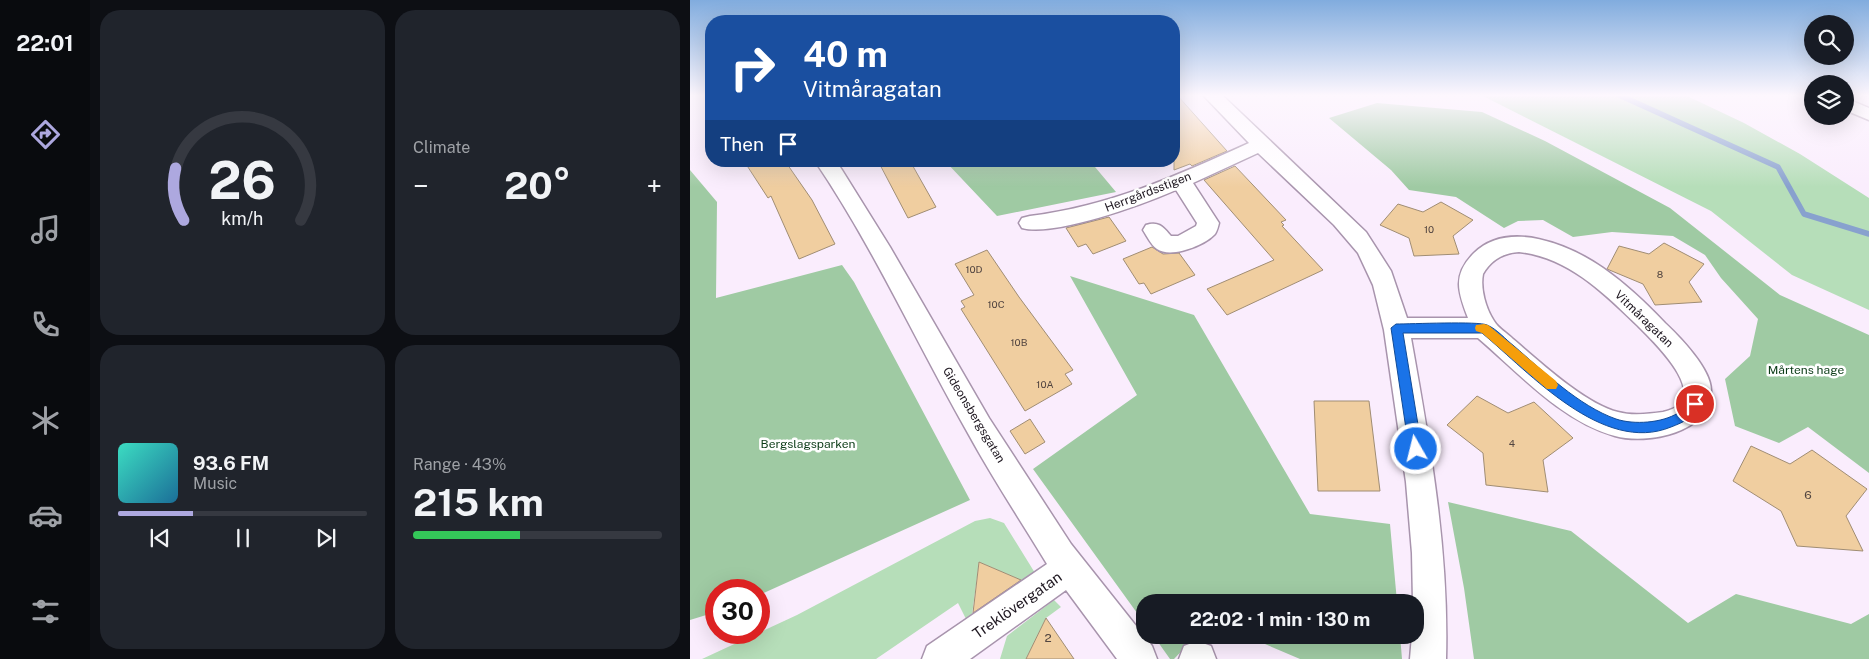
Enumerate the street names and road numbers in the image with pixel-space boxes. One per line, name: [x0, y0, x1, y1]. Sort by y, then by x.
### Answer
street label: Herrgårdsstigen: [1103, 169, 1193, 215]
street label: Vitmåragatan: [1612, 288, 1676, 350]
street label: Gideonsbergsgatan: [940, 365, 1008, 465]
street label: Treklövergatan: [969, 568, 1065, 642]

